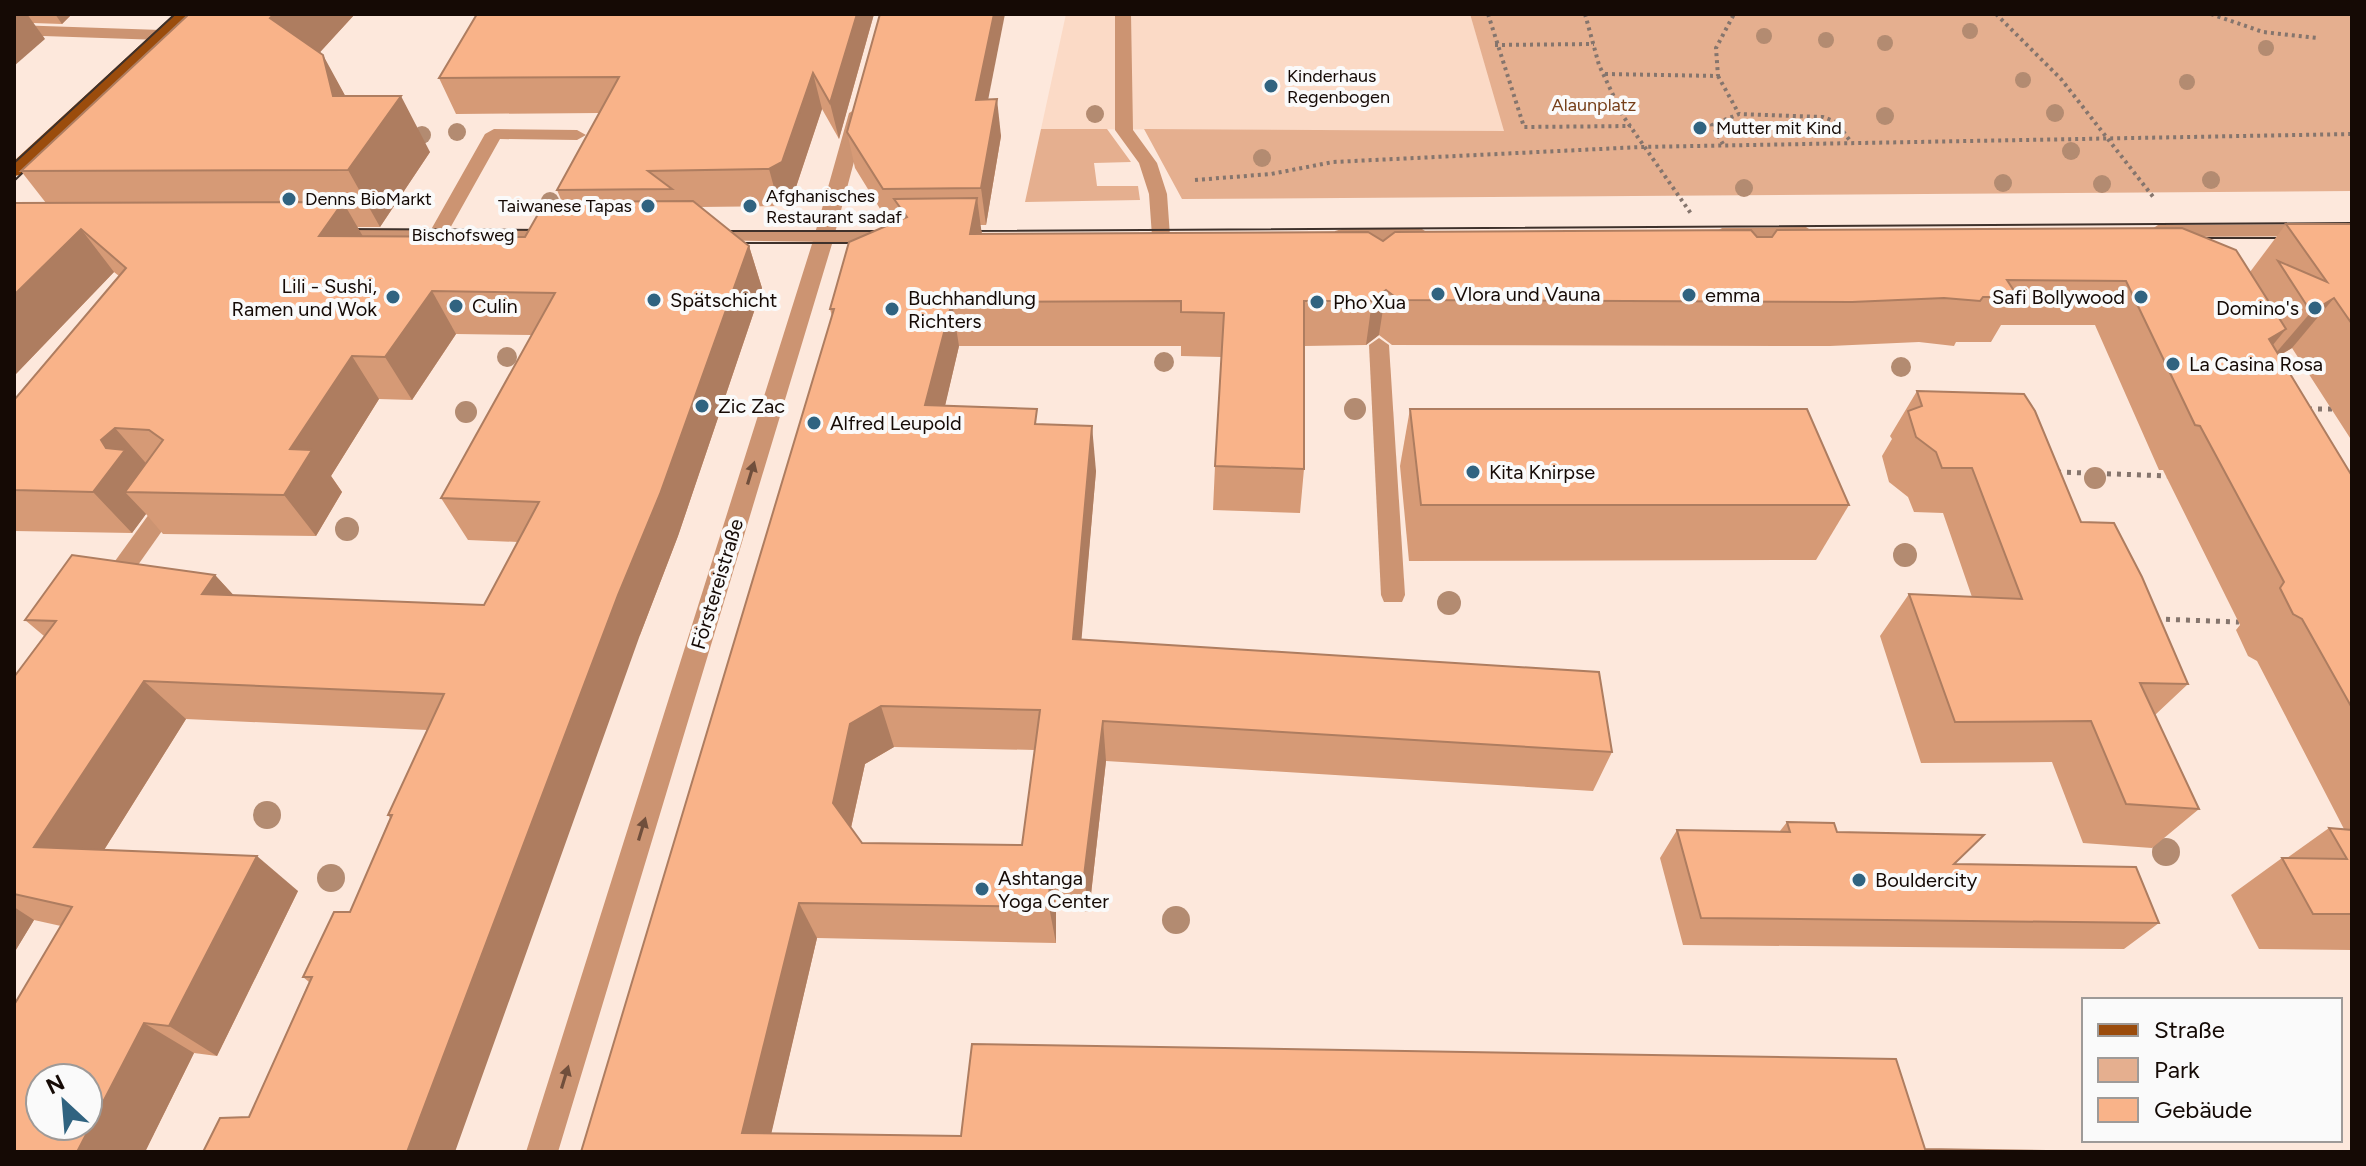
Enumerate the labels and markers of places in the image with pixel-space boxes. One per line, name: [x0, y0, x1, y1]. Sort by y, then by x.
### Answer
place label: Kinderhaus Regenbogen: [1287, 65, 1390, 108]
marker: Kinderhaus Regenbogen: [1262, 77, 1280, 95]
place label: Mutter mit Kind: [1716, 117, 1842, 139]
marker: Mutter mit Kind: [1691, 119, 1709, 137]
place label: Afghanisches Restaurant sadaf: [766, 185, 902, 228]
place label: Denns BioMarkt: [305, 188, 432, 210]
marker: Denns BioMarkt: [280, 190, 298, 208]
place label: Taiwanese Tapas: [498, 195, 632, 217]
marker: Taiwanese Tapas: [639, 197, 657, 215]
marker: Afghanisches Restaurant sadaf: [741, 197, 759, 215]
place label: Lili - Sushi, Ramen und Wok: [232, 274, 377, 321]
place label: Vlora und Vauna: [1454, 282, 1601, 306]
place label: emma: [1705, 283, 1760, 307]
marker: Vlora und Vauna: [1429, 285, 1447, 303]
place label: Safi Bollywood: [1992, 285, 2125, 309]
place label: Buchhandlung Richters: [908, 286, 1036, 333]
marker: emma: [1680, 286, 1698, 304]
marker: Lili - Sushi, Ramen und Wok: [384, 288, 402, 306]
place label: Spätschicht: [670, 288, 777, 312]
marker: Safi Bollywood: [2132, 288, 2150, 306]
place label: Pho Xua: [1333, 290, 1406, 314]
marker: Spätschicht: [645, 291, 663, 309]
marker: Pho Xua: [1308, 293, 1326, 311]
place label: Culin: [472, 294, 518, 318]
place label: Domino's: [2216, 296, 2299, 320]
marker: Culin: [447, 297, 465, 315]
marker: Domino's: [2306, 299, 2324, 317]
marker: Buchhandlung Richters: [883, 300, 901, 318]
place label: La Casina Rosa: [2189, 352, 2323, 376]
marker: La Casina Rosa: [2164, 355, 2182, 373]
place label: Zic Zac: [718, 394, 785, 418]
marker: Zic Zac: [693, 397, 711, 415]
place label: Alfred Leupold: [830, 411, 962, 435]
marker: Alfred Leupold: [805, 414, 823, 432]
place label: Kita Knirpse: [1489, 460, 1595, 484]
marker: Kita Knirpse: [1464, 463, 1482, 481]
place label: Ashtanga Yoga Center: [998, 866, 1109, 913]
place label: Bouldercity: [1875, 868, 1978, 892]
marker: Bouldercity: [1850, 871, 1868, 889]
marker: Ashtanga Yoga Center: [973, 880, 991, 898]

